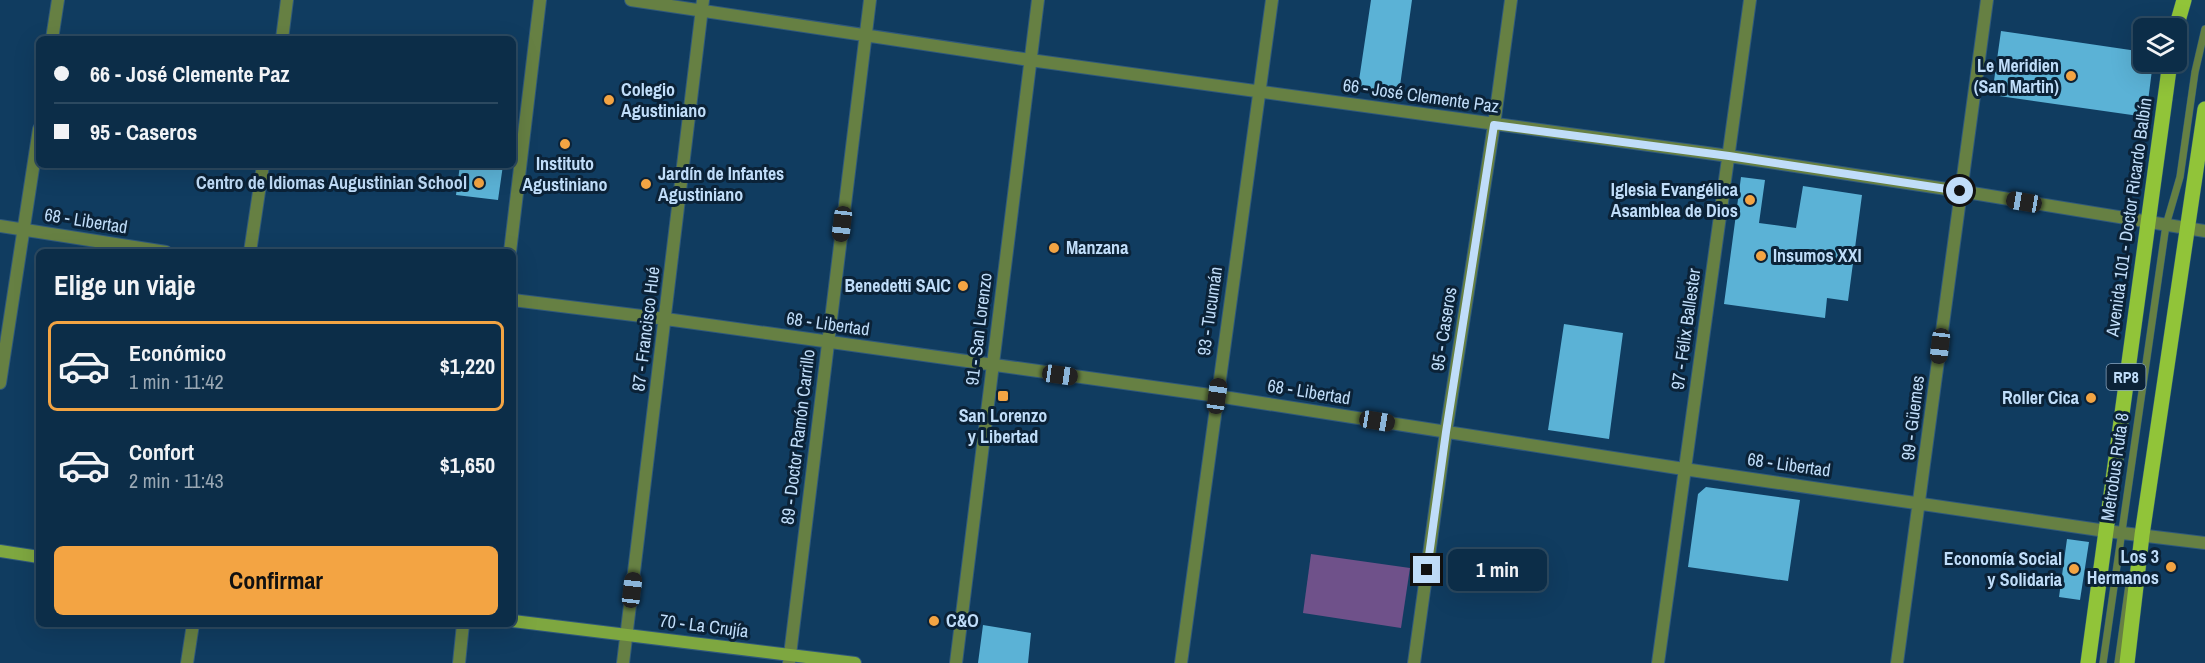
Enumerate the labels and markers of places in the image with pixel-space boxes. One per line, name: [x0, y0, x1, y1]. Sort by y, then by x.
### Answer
place label: Le Meridien (San Martin): [1974, 53, 2059, 99]
marker: Le Meridien (San Martin): [2064, 69, 2078, 83]
place label: Colegio Agustiniano: [621, 77, 706, 123]
marker: Colegio Agustiniano: [602, 93, 616, 107]
marker: Instituto Agustiniano: [558, 137, 572, 151]
place label: Instituto Agustiniano: [522, 151, 608, 197]
place label: Jardín de Infantes Agustiniano: [658, 161, 784, 207]
place label: Centro de Idiomas Augustinian School: [196, 170, 467, 195]
marker: Centro de Idiomas Augustinian School: [472, 176, 486, 190]
marker: Jardín de Infantes Agustiniano: [639, 177, 653, 191]
place label: Iglesia Evangélica Asamblea de Dios: [1611, 177, 1739, 223]
marker: Iglesia Evangélica Asamblea de Dios: [1743, 193, 1757, 207]
place label: Manzana: [1066, 235, 1129, 260]
marker: Manzana: [1047, 241, 1061, 255]
place label: Insumos XXI: [1773, 243, 1862, 268]
marker: Insumos XXI: [1754, 249, 1768, 263]
place label: Benedetti SAIC: [844, 273, 951, 298]
marker: Benedetti SAIC: [956, 279, 970, 293]
place label: Roller Cica: [2002, 385, 2080, 410]
marker: San Lorenzo y Libertad: [996, 389, 1010, 403]
marker: Roller Cica: [2084, 391, 2098, 405]
place label: San Lorenzo y Libertad: [959, 403, 1047, 449]
place label: Los 3 Hermanos: [2087, 544, 2159, 590]
place label: Economía Social y Solidaria: [1944, 546, 2063, 592]
marker: Los 3 Hermanos: [2164, 560, 2178, 574]
marker: Economía Social y Solidaria: [2067, 562, 2081, 576]
place label: C&O: [946, 608, 979, 633]
marker: C&O: [927, 614, 941, 628]

